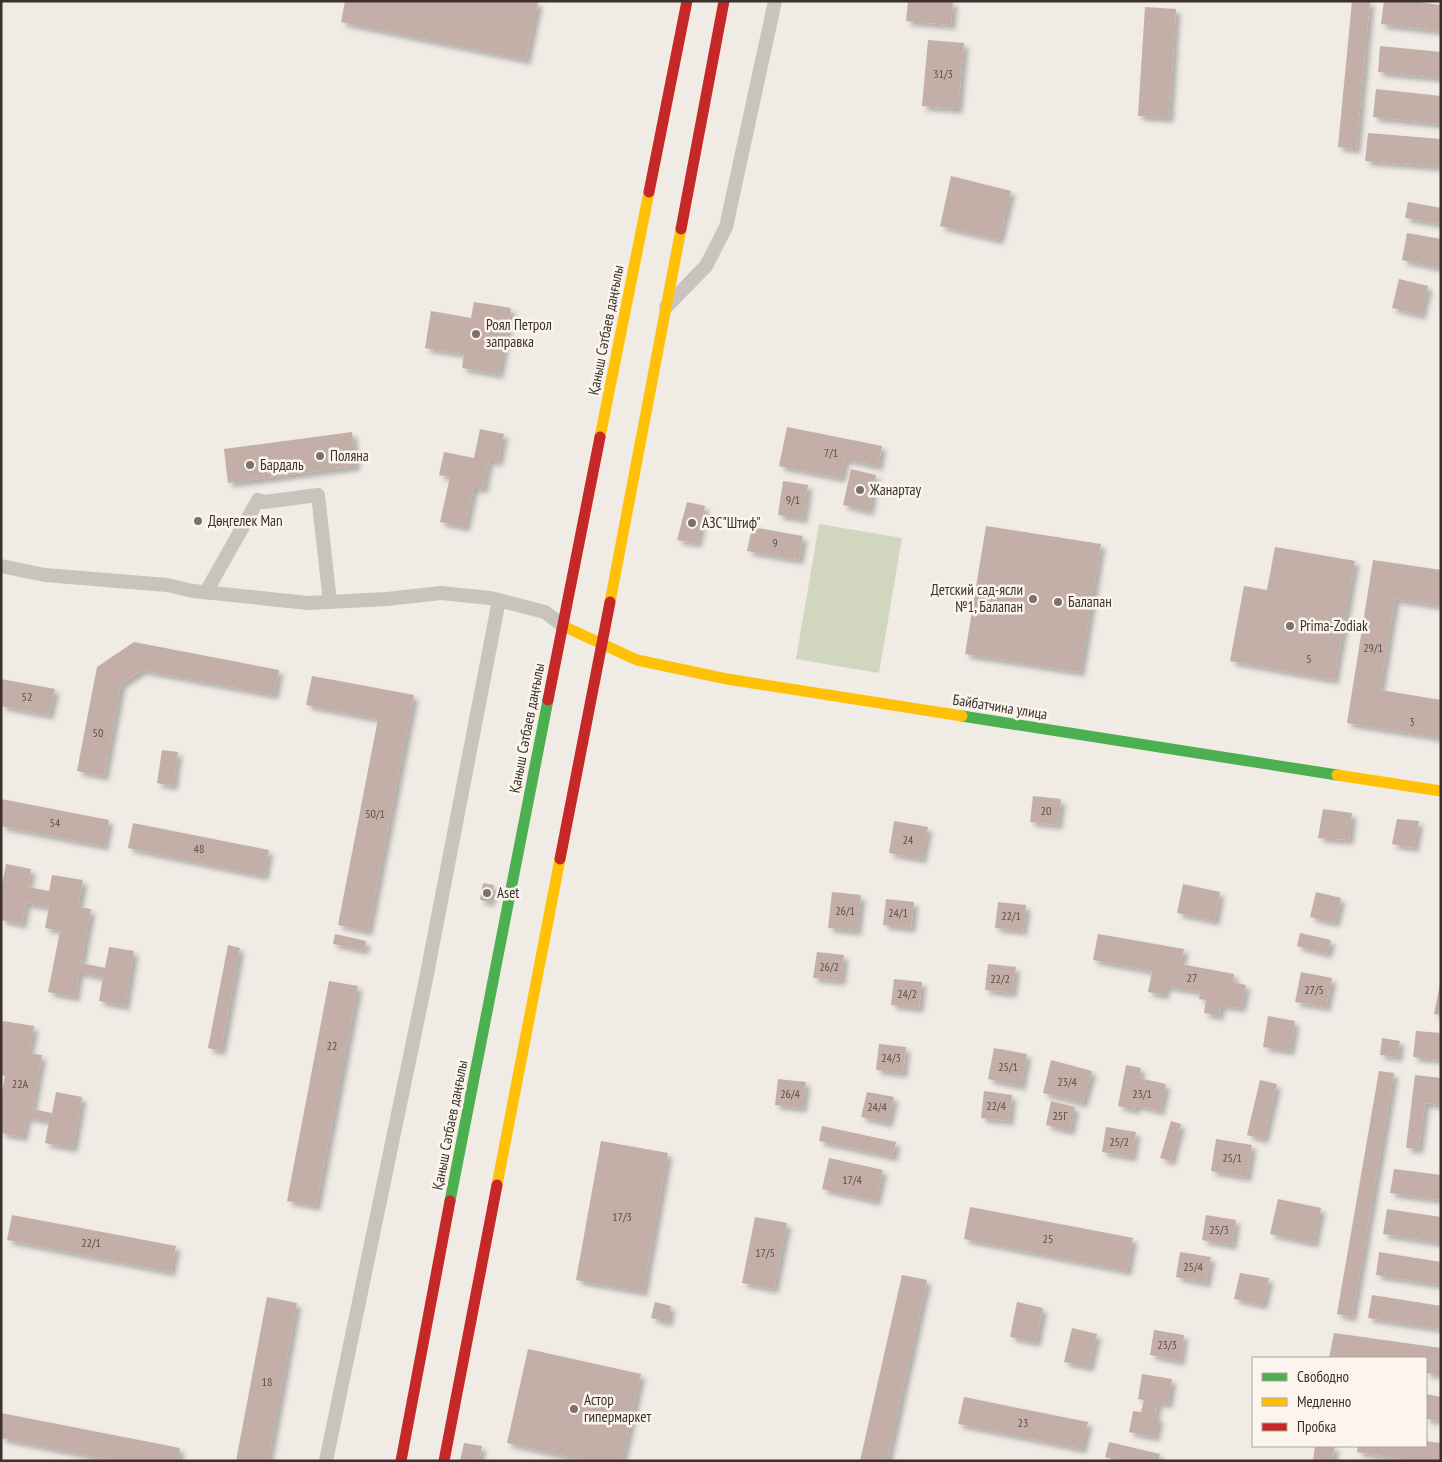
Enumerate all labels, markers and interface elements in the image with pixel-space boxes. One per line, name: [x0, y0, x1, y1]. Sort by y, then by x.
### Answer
house number: 31/3: [933, 66, 953, 81]
street label: Қаныш Сәтбаев даңғылы: [584, 263, 627, 396]
place label: Роял Петрол заправка: [486, 315, 552, 351]
marker: Роял Петрол заправка: [470, 328, 482, 340]
house number: 7/1: [824, 445, 838, 460]
place label: Поляна: [330, 446, 369, 465]
marker: Поляна: [314, 450, 326, 462]
place label: Бардаль: [260, 455, 304, 474]
marker: Бардаль: [244, 459, 256, 471]
place label: Жанартау: [869, 480, 921, 499]
marker: Жанартау: [854, 484, 866, 496]
house number: 9/1: [786, 492, 800, 507]
place label: Дөңгелек Man: [208, 511, 283, 530]
place label: АЗС"Штиф": [702, 513, 761, 532]
marker: Дөңгелек Man: [192, 515, 204, 527]
marker: АЗС"Штиф": [686, 517, 698, 529]
house number: 9: [772, 535, 778, 550]
place label: Детский сад-ясли №1, Балапан: [931, 580, 1023, 616]
place label: Балапан: [1068, 592, 1112, 611]
marker: Детский сад-ясли №1, Балапан: [1027, 593, 1039, 605]
marker: Балапан: [1052, 596, 1064, 608]
place label: Prima-Zodiak: [1300, 616, 1368, 635]
marker: Prima-Zodiak: [1284, 620, 1296, 632]
house number: 29/1: [1363, 640, 1383, 655]
house number: 5: [1306, 651, 1312, 666]
street label: Қаныш Сәтбаев даңғылы: [505, 661, 548, 794]
house number: 52: [22, 689, 32, 704]
street label: Байбатчина улица: [951, 690, 1049, 723]
house number: 3: [1409, 714, 1415, 729]
house number: 50: [93, 725, 103, 740]
house number: 20: [1041, 803, 1051, 818]
house number: 50/1: [365, 806, 385, 821]
house number: 54: [50, 815, 61, 830]
house number: 24: [903, 832, 914, 847]
house number: 48: [194, 841, 204, 856]
place label: Aset: [497, 883, 520, 902]
marker: Aset: [481, 887, 493, 899]
house number: 26/1: [835, 903, 855, 918]
house number: 24/1: [888, 905, 908, 920]
house number: 22/1: [1001, 908, 1021, 923]
house number: 26/2: [819, 959, 839, 974]
house number: 27: [1187, 970, 1197, 985]
house number: 22/2: [990, 971, 1010, 986]
house number: 27/5: [1304, 982, 1324, 997]
house number: 24/2: [897, 986, 917, 1001]
house number: 22: [327, 1038, 337, 1053]
house number: 24/3: [881, 1050, 901, 1065]
street label: Қаныш Сәтбаев даңғылы: [428, 1058, 471, 1191]
house number: 25/1: [998, 1059, 1018, 1074]
house number: 23/4: [1057, 1074, 1077, 1089]
house number: 22А: [12, 1076, 29, 1091]
house number: 26/4: [780, 1086, 800, 1101]
house number: 23/1: [1132, 1086, 1152, 1101]
house number: 22/4: [986, 1098, 1006, 1113]
house number: 24/4: [867, 1099, 887, 1114]
house number: 25Г: [1052, 1108, 1068, 1123]
house number: 25/2: [1109, 1134, 1129, 1149]
house number: 25/1: [1222, 1150, 1242, 1165]
house number: 17/4: [842, 1172, 862, 1187]
house number: 17/3: [612, 1209, 632, 1224]
house number: 25/3: [1209, 1222, 1229, 1237]
house number: 25: [1043, 1231, 1053, 1246]
house number: 22/1: [81, 1235, 101, 1250]
house number: 17/5: [755, 1245, 775, 1260]
house number: 25/4: [1183, 1259, 1203, 1274]
house number: 23/3: [1157, 1337, 1177, 1352]
legend: [1252, 1357, 1427, 1447]
text: Свободно: [1297, 1367, 1349, 1386]
house number: 18: [262, 1374, 272, 1389]
place label: Астор гипермаркет: [584, 1390, 651, 1426]
text: Медленно: [1297, 1392, 1351, 1411]
marker: Астор гипермаркет: [568, 1403, 580, 1415]
house number: 23: [1018, 1415, 1028, 1430]
text: Пробка: [1297, 1417, 1336, 1436]

